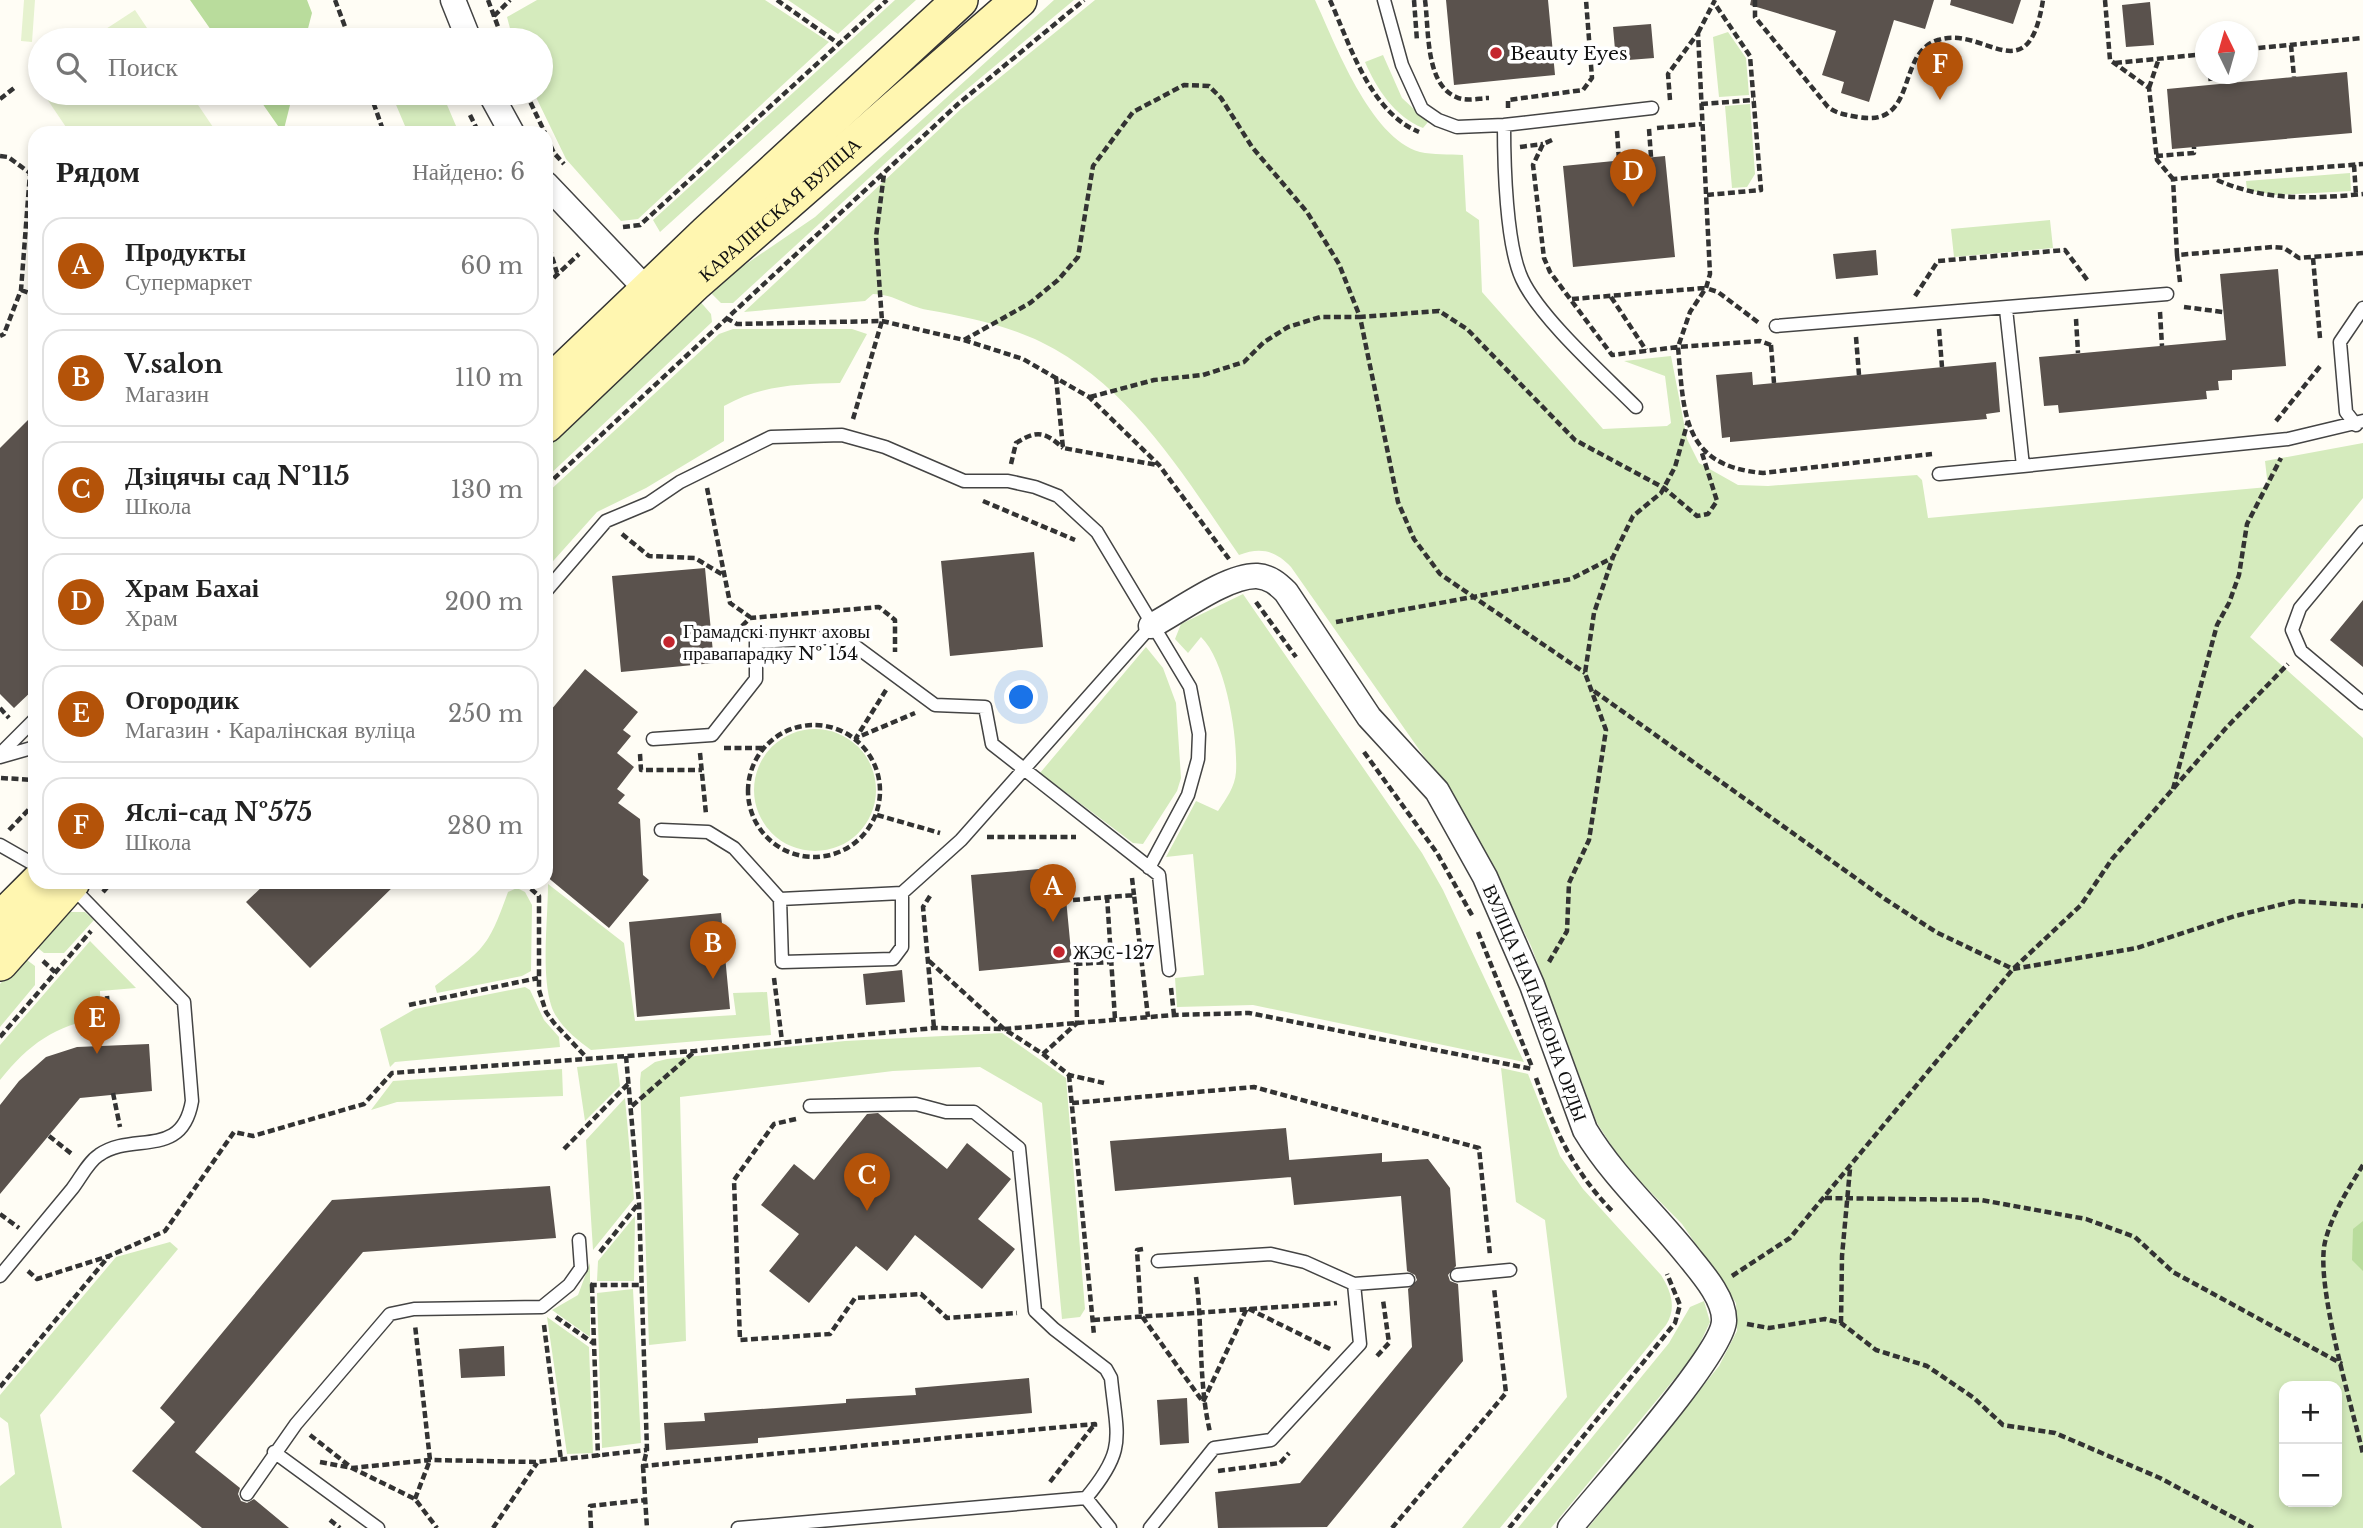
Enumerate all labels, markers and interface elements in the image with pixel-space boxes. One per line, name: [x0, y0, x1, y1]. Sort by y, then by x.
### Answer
north arrow: [2195, 21, 2258, 84]
search box: [28, 28, 553, 105]
place label: Beauty Eyes: [1510, 42, 1628, 65]
pin: F: [1917, 42, 1963, 100]
marker: Beauty Eyes: [1488, 45, 1504, 61]
icon: search: [52, 48, 90, 86]
text: Поиск: [108, 51, 178, 83]
street label: КАРАЛІНСКАЯ ВУЛІЦА: [694, 132, 865, 286]
pin: D: [1610, 149, 1656, 207]
text: Рядом: [56, 153, 140, 190]
text: Найдено: 6: [412, 158, 525, 186]
text: Продукты: [125, 236, 246, 268]
text: A: [72, 252, 90, 280]
text: 60 m: [461, 252, 523, 280]
text: Супермаркет: [125, 268, 252, 296]
text: V.salon: [125, 348, 223, 380]
text: B: [72, 364, 90, 392]
text: 110 m: [455, 364, 523, 392]
text: Магазин: [125, 380, 209, 408]
text: Дзіцячы сад №115: [125, 460, 350, 492]
text: C: [72, 476, 90, 504]
text: 130 m: [451, 476, 523, 504]
text: Школа: [125, 492, 191, 520]
text: Храм Бахаі: [125, 572, 259, 604]
text: D: [70, 588, 92, 616]
text: 200 m: [445, 588, 523, 616]
text: Храм: [125, 604, 178, 632]
place label: Грамадскі пункт аховы правапарадку № 154: [683, 620, 870, 665]
marker: Грамадскі пункт аховы правапарадку № 154: [661, 634, 677, 650]
your location: [1004, 680, 1038, 714]
text: Огородик: [125, 684, 239, 716]
text: E: [72, 700, 90, 728]
text: 250 m: [448, 700, 523, 728]
text: Магазин · Каралінская вуліца: [125, 716, 415, 744]
text: Яслі-сад №575: [125, 796, 312, 828]
text: F: [73, 812, 89, 840]
text: 280 m: [447, 812, 523, 840]
text: Школа: [125, 828, 191, 856]
pin: A: [1030, 864, 1076, 922]
street label: ВУЛІЦА НАПАЛЕОНА ОРДЫ: [1478, 881, 1592, 1125]
pin: B: [690, 921, 736, 979]
place label: ЖЭС-127: [1073, 941, 1154, 964]
marker: ЖЭС-127: [1051, 944, 1067, 960]
pin: E: [74, 996, 120, 1054]
pin: C: [844, 1153, 890, 1211]
map controls: [2279, 1381, 2342, 1507]
button: +: [2279, 1381, 2342, 1444]
button: −: [2279, 1444, 2342, 1507]

